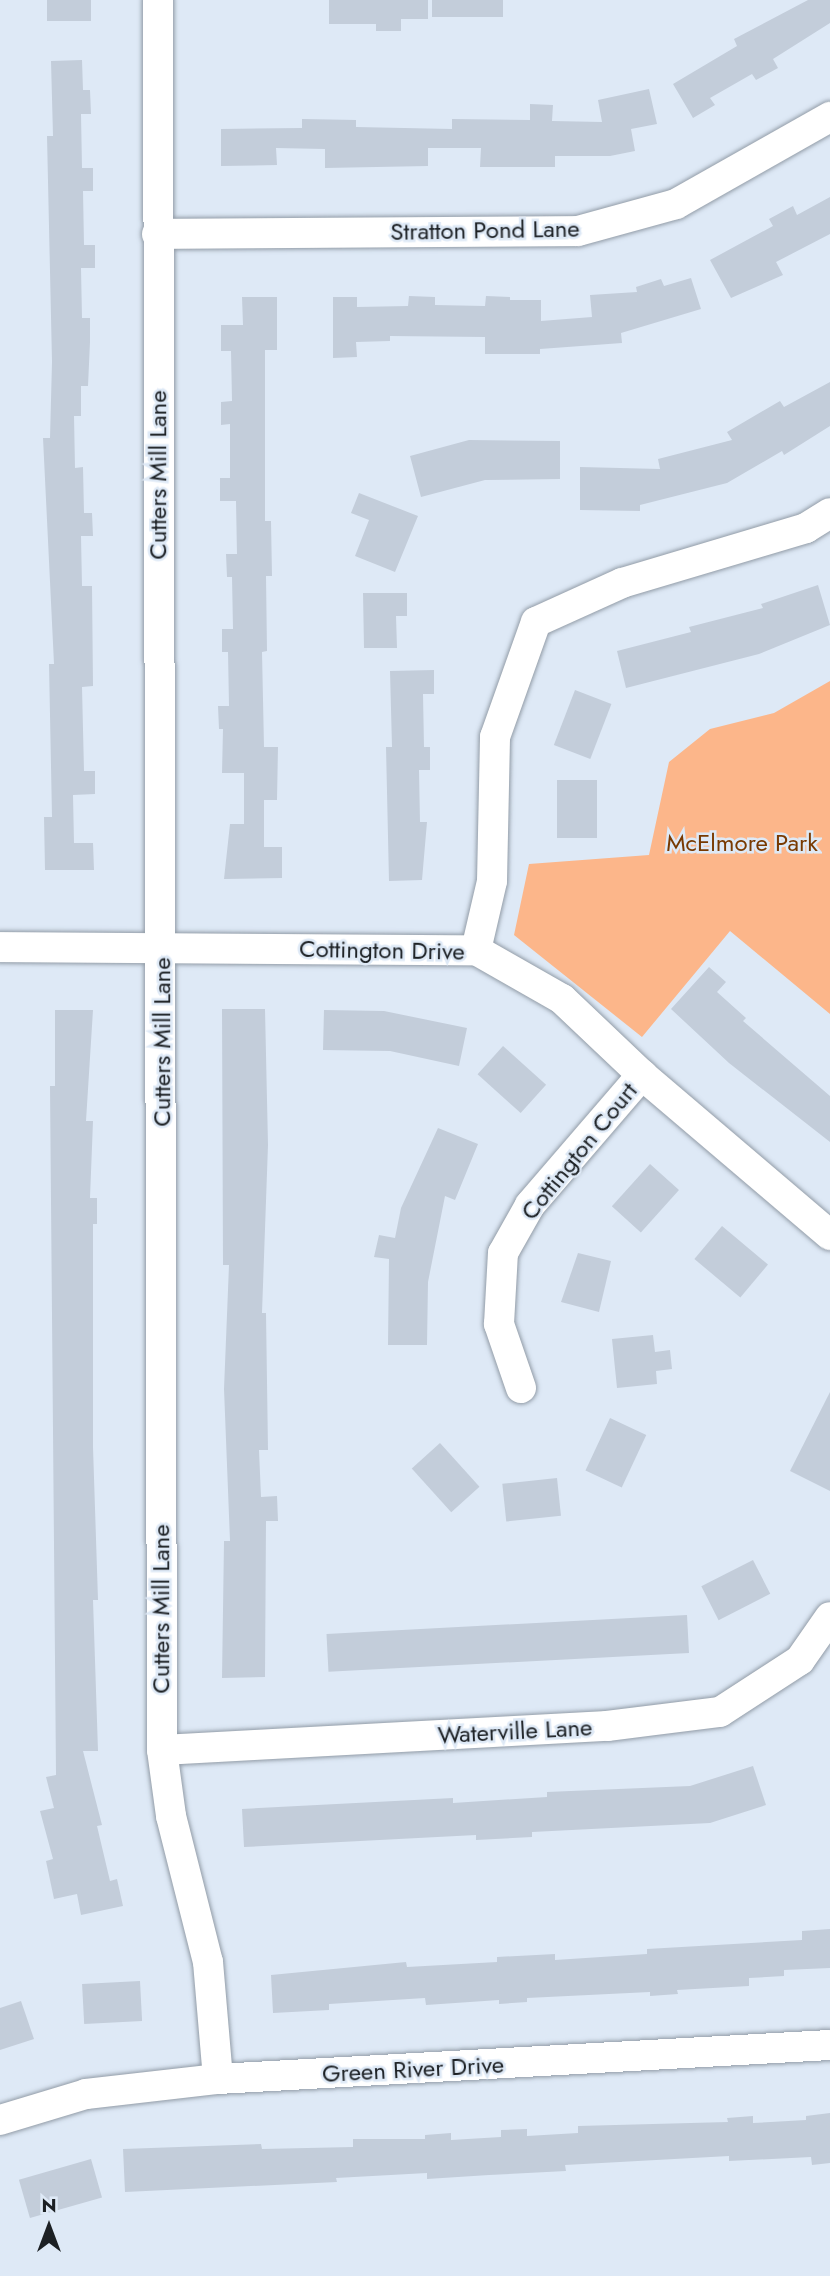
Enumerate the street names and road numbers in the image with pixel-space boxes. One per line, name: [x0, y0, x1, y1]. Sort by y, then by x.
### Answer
street label: Stratton Pond Lane: [390, 214, 580, 246]
street label: Cutters Mill Lane: [144, 390, 172, 560]
street label: Cottington Drive: [299, 934, 465, 966]
street label: Cutters Mill Lane: [148, 957, 176, 1127]
street label: Cottington Court: [515, 1077, 643, 1225]
street label: Cutters Mill Lane: [147, 1524, 175, 1694]
street label: Waterville Lane: [437, 1713, 593, 1749]
street label: Green River Drive: [321, 2050, 505, 2088]

